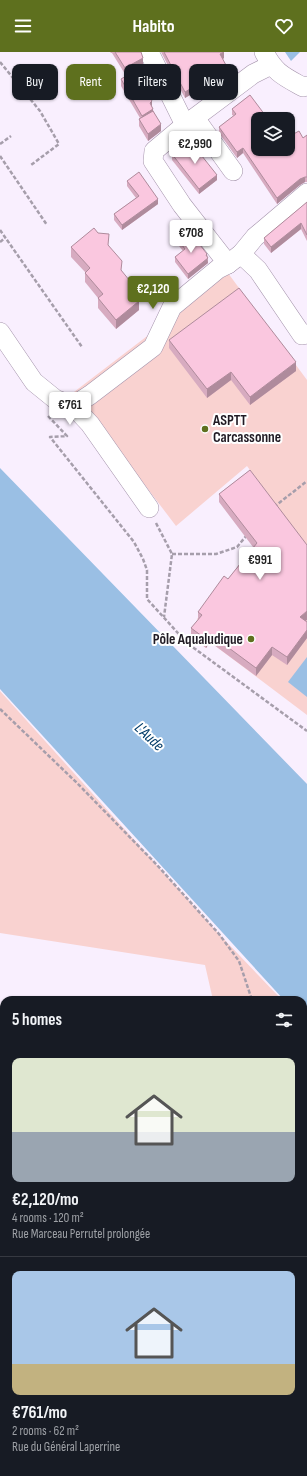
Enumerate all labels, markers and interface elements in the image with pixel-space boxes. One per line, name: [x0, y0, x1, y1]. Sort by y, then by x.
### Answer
icon: menu: [12, 15, 34, 37]
icon: heart: [273, 15, 295, 37]
text: Habito: [132, 16, 175, 37]
chip: Buy: [12, 64, 58, 100]
chip: Rent: [66, 64, 116, 100]
chip: Filters: [124, 64, 181, 100]
chip: New: [189, 64, 238, 100]
map controls: [251, 112, 295, 156]
button: layers: [251, 112, 295, 156]
pin: €2,990: [162, 131, 228, 165]
text: €2,990: [178, 136, 212, 152]
pin: €708: [167, 220, 215, 254]
text: €708: [179, 225, 203, 241]
pin: €2,120: [120, 276, 186, 310]
text: €2,120: [137, 281, 169, 297]
pin: €761: [46, 392, 94, 426]
text: €761: [58, 397, 82, 413]
place label: ASPTT Carcassonne: [212, 411, 281, 447]
marker: ASPTT Carcassonne: [200, 424, 210, 434]
pin: €991: [236, 547, 284, 581]
text: €991: [248, 552, 272, 568]
place label: Pôle Aqualudique: [153, 630, 243, 649]
marker: Pôle Aqualudique: [246, 634, 256, 644]
water label: L'Aude: [130, 719, 168, 755]
icon: filters: [273, 1009, 295, 1031]
text: 5 homes: [12, 1010, 62, 1030]
icon: home: [118, 1084, 190, 1156]
text: €2,120/mo: [12, 1190, 79, 1210]
text: 4 rooms · 120 m²: [12, 1210, 84, 1226]
text: Rue Marceau Perrutel prolongée: [12, 1226, 150, 1242]
icon: home: [118, 1297, 190, 1369]
text: €761/mo: [12, 1403, 67, 1423]
text: 2 rooms · 62 m²: [12, 1423, 79, 1439]
text: Rue du Général Laperrine: [12, 1439, 120, 1455]

